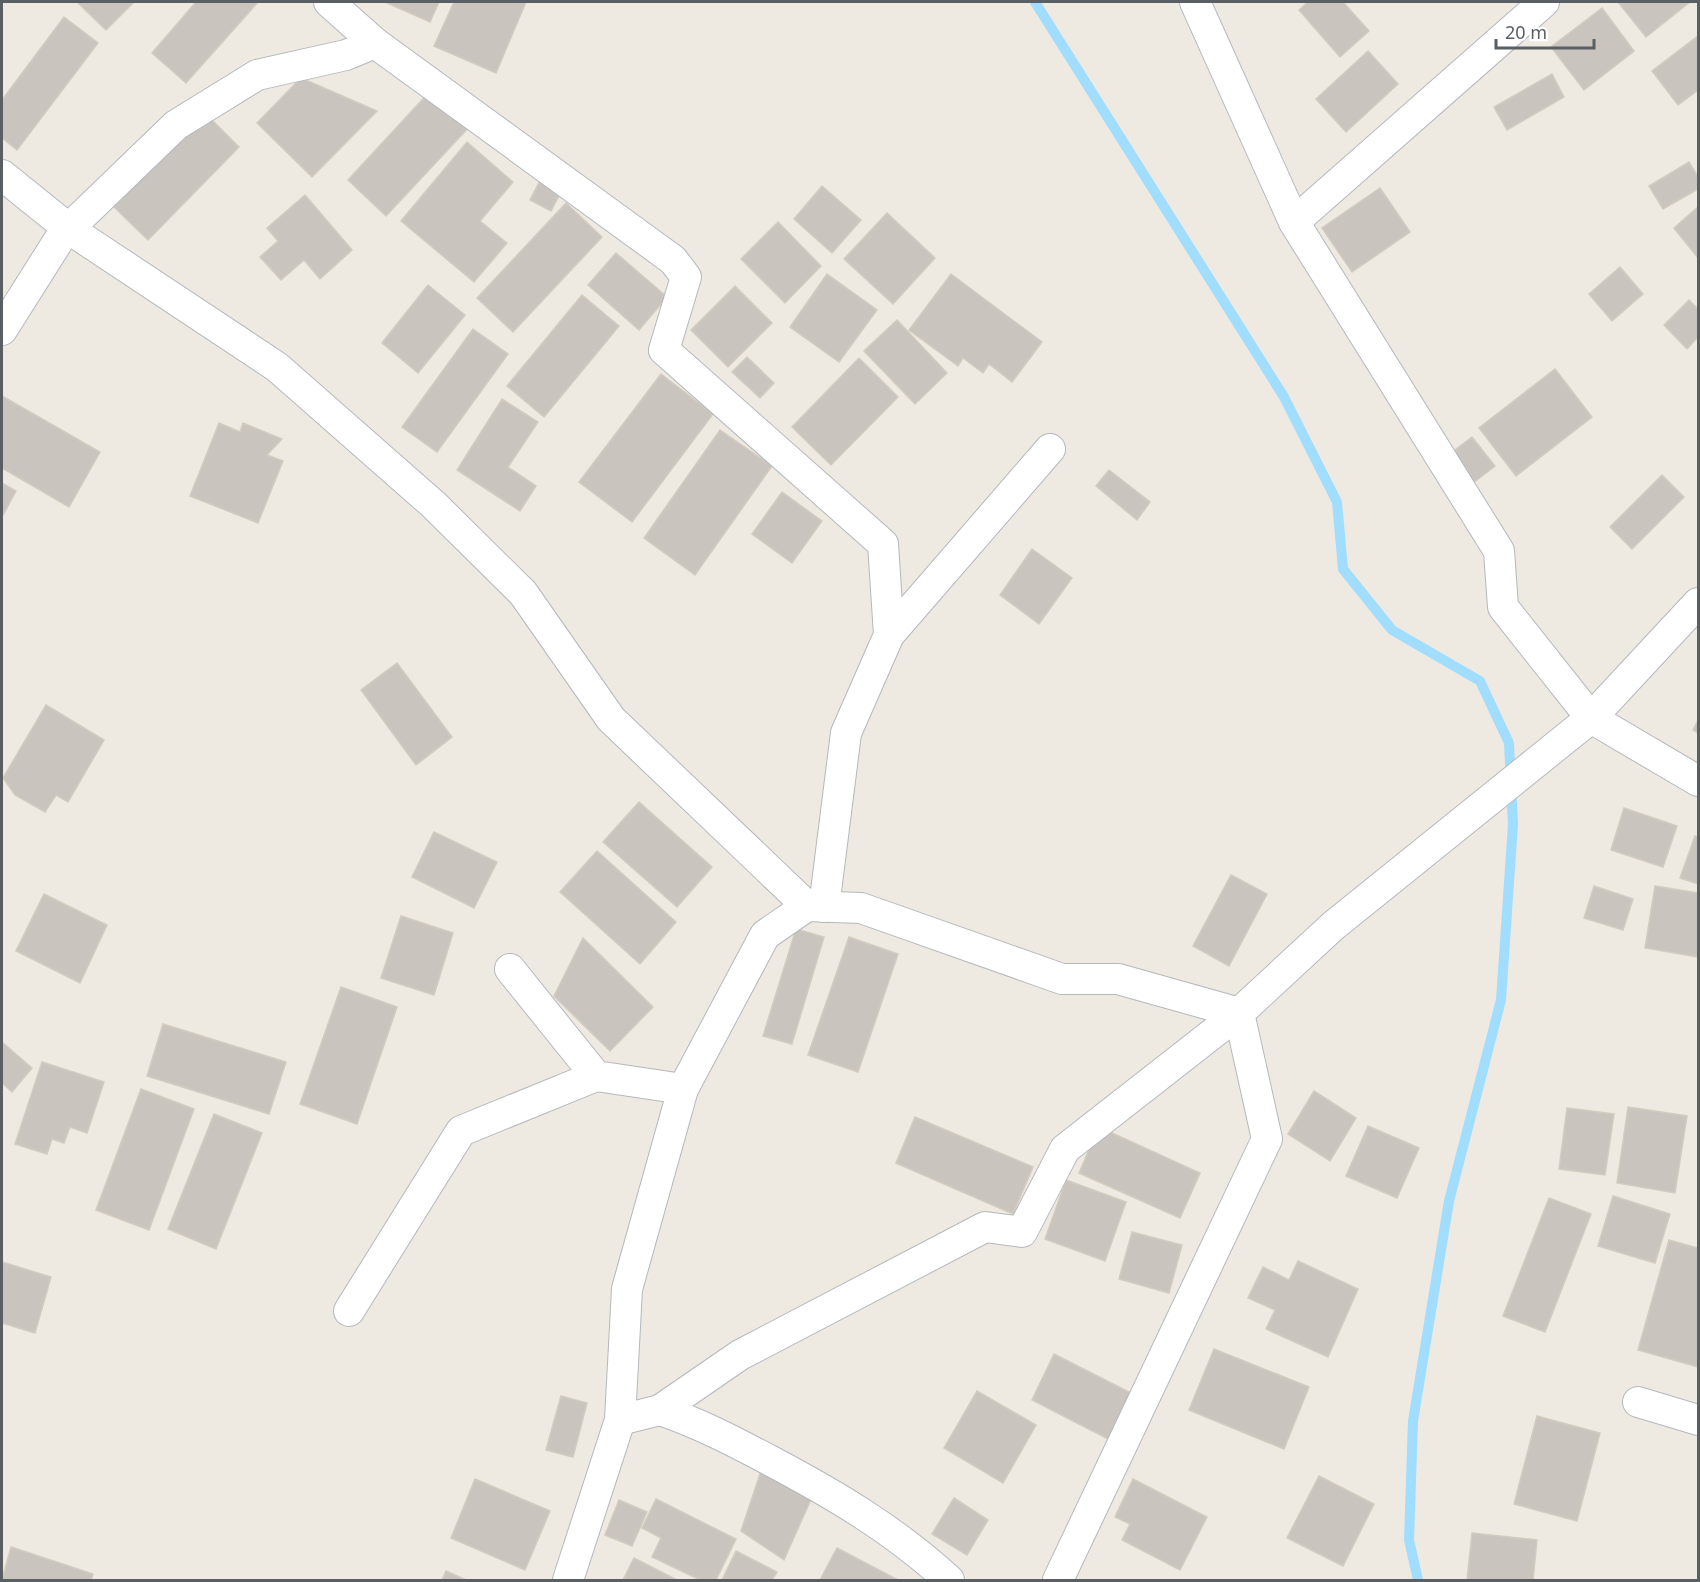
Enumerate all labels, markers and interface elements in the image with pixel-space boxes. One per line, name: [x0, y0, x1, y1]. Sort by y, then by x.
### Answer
scale bar: [1496, 12, 1594, 50]
text: 20 m: [1505, 20, 1547, 44]

